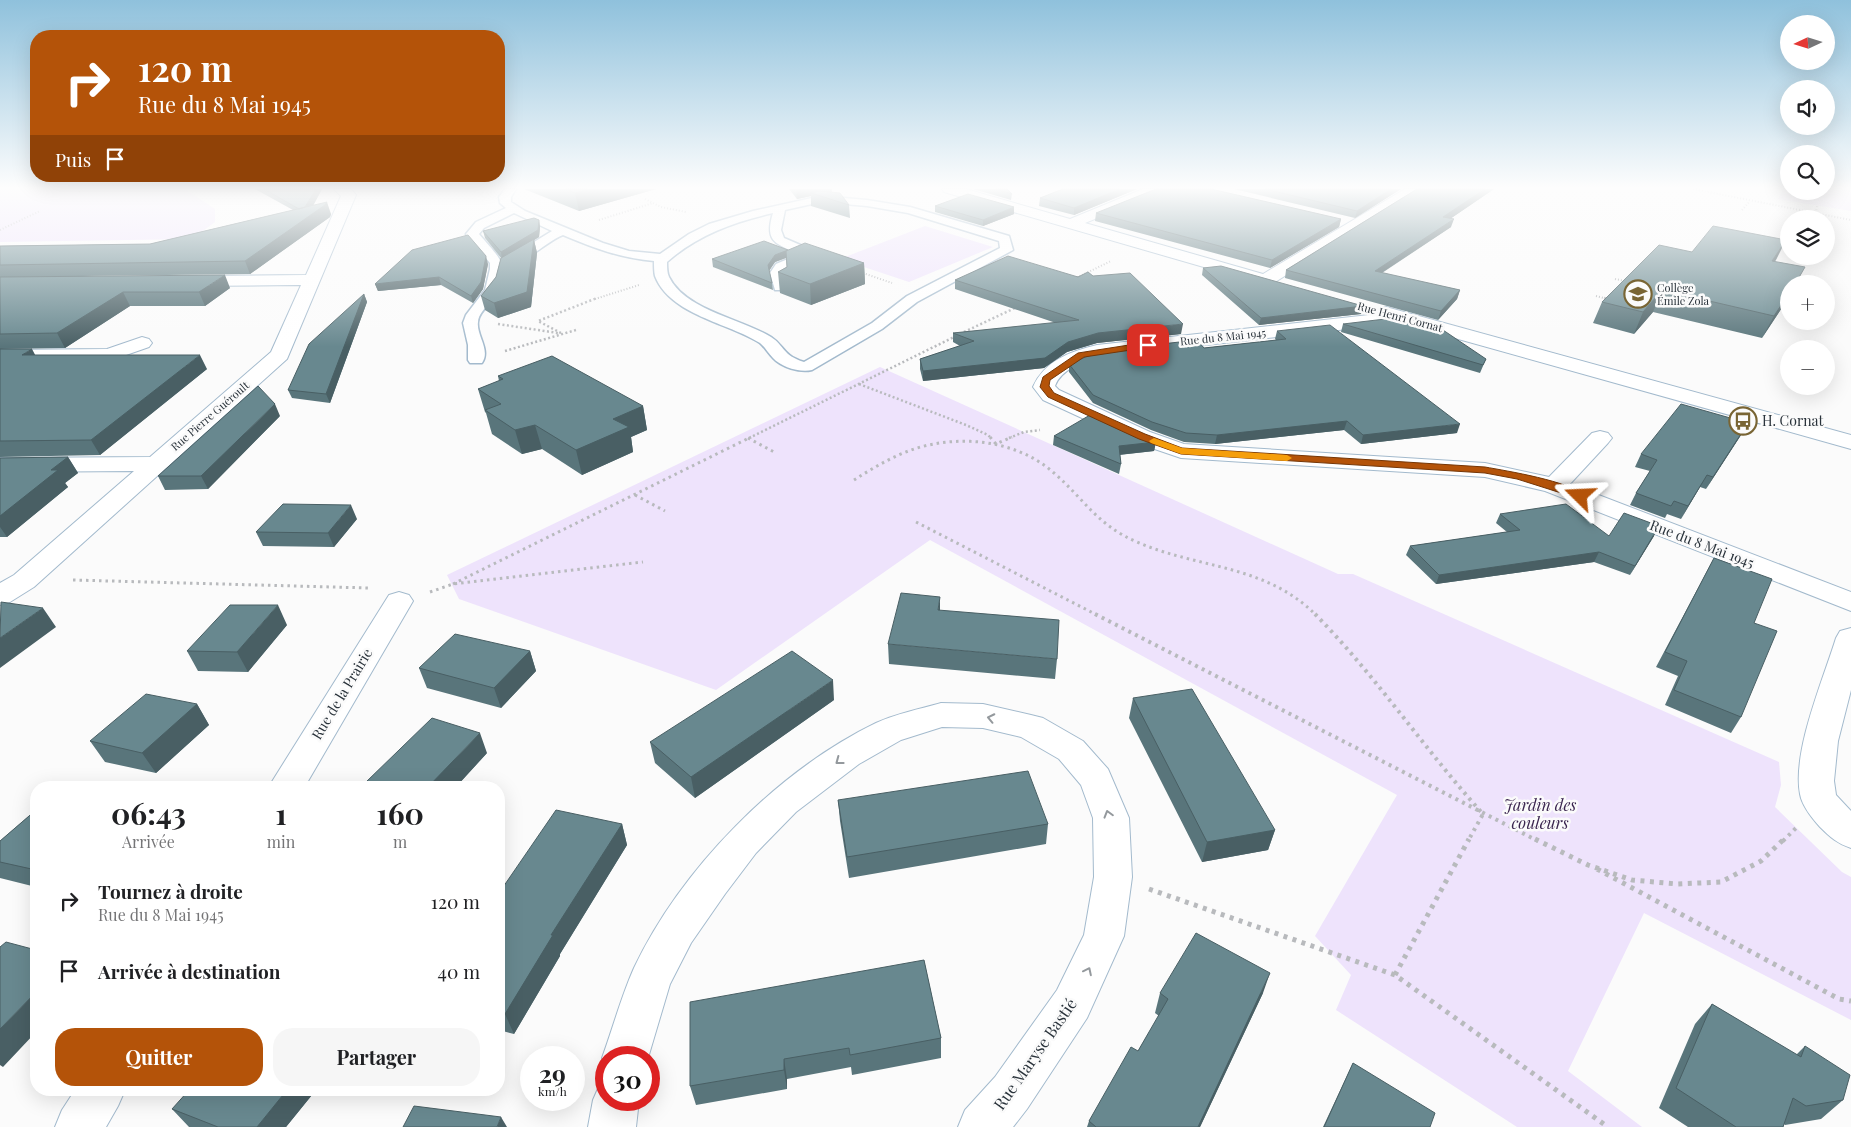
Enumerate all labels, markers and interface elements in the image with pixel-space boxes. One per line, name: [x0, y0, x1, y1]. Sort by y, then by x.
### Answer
north arrow: [1780, 15, 1835, 70]
map controls: [1780, 15, 1835, 395]
text: 120 m: [138, 44, 232, 91]
icon: right: [55, 50, 120, 115]
button: sound: [1780, 80, 1835, 135]
text: Rue du 8 Mai 1945: [138, 89, 311, 119]
icon: arrive: [101, 145, 129, 173]
button: search: [1780, 145, 1835, 200]
text: Puis: [55, 146, 91, 172]
button: layers: [1780, 210, 1835, 265]
button: +: [1780, 275, 1835, 330]
school or university icon: Collège Émile Zola: [1623, 279, 1653, 309]
place label: Collège Émile Zola: [1657, 280, 1710, 308]
street label: Rue Henri Cornat: [1356, 298, 1444, 335]
pin: [1127, 324, 1169, 366]
street label: Rue du 8 Mai 1945: [1179, 324, 1267, 348]
icon: arrive: [1134, 331, 1162, 359]
button: −: [1780, 340, 1835, 395]
street label: Rue Pierre Guéroult: [167, 378, 252, 454]
bus stop icon: H. Cornat: [1728, 406, 1758, 436]
place label: H. Cornat: [1762, 411, 1824, 430]
position arrow: [1553, 469, 1605, 521]
street label: Rue du 8 Mai 1945: [1647, 515, 1757, 572]
street label: Rue de la Prairie: [307, 645, 376, 743]
one-way arrow: [986, 713, 995, 724]
one-way arrow: [836, 755, 845, 763]
text: 06:43: [111, 793, 186, 833]
text: 1: [275, 793, 287, 833]
text: 160: [376, 793, 424, 833]
park label: Jardin des couleurs: [1504, 794, 1576, 833]
one-way arrow: [1104, 810, 1114, 818]
text: Arrivée: [122, 831, 175, 852]
text: min: [267, 831, 295, 852]
text: m: [393, 831, 407, 852]
text: Tournez à droite: [98, 878, 243, 904]
icon: right: [55, 887, 83, 915]
text: 120 m: [431, 888, 480, 914]
text: Rue du 8 Mai 1945: [98, 904, 224, 925]
icon: arrive: [55, 957, 83, 985]
text: Arrivée à destination: [98, 958, 280, 984]
text: 40 m: [438, 958, 480, 984]
one-way arrow: [1081, 967, 1092, 976]
street label: Rue Maryse Bastié: [988, 994, 1081, 1114]
button: Quitter: [55, 1028, 263, 1086]
button: Partager: [273, 1028, 480, 1086]
speed limit sign: 30: [595, 1046, 660, 1111]
text: 29: [539, 1056, 566, 1089]
text: km/h: [538, 1083, 567, 1099]

